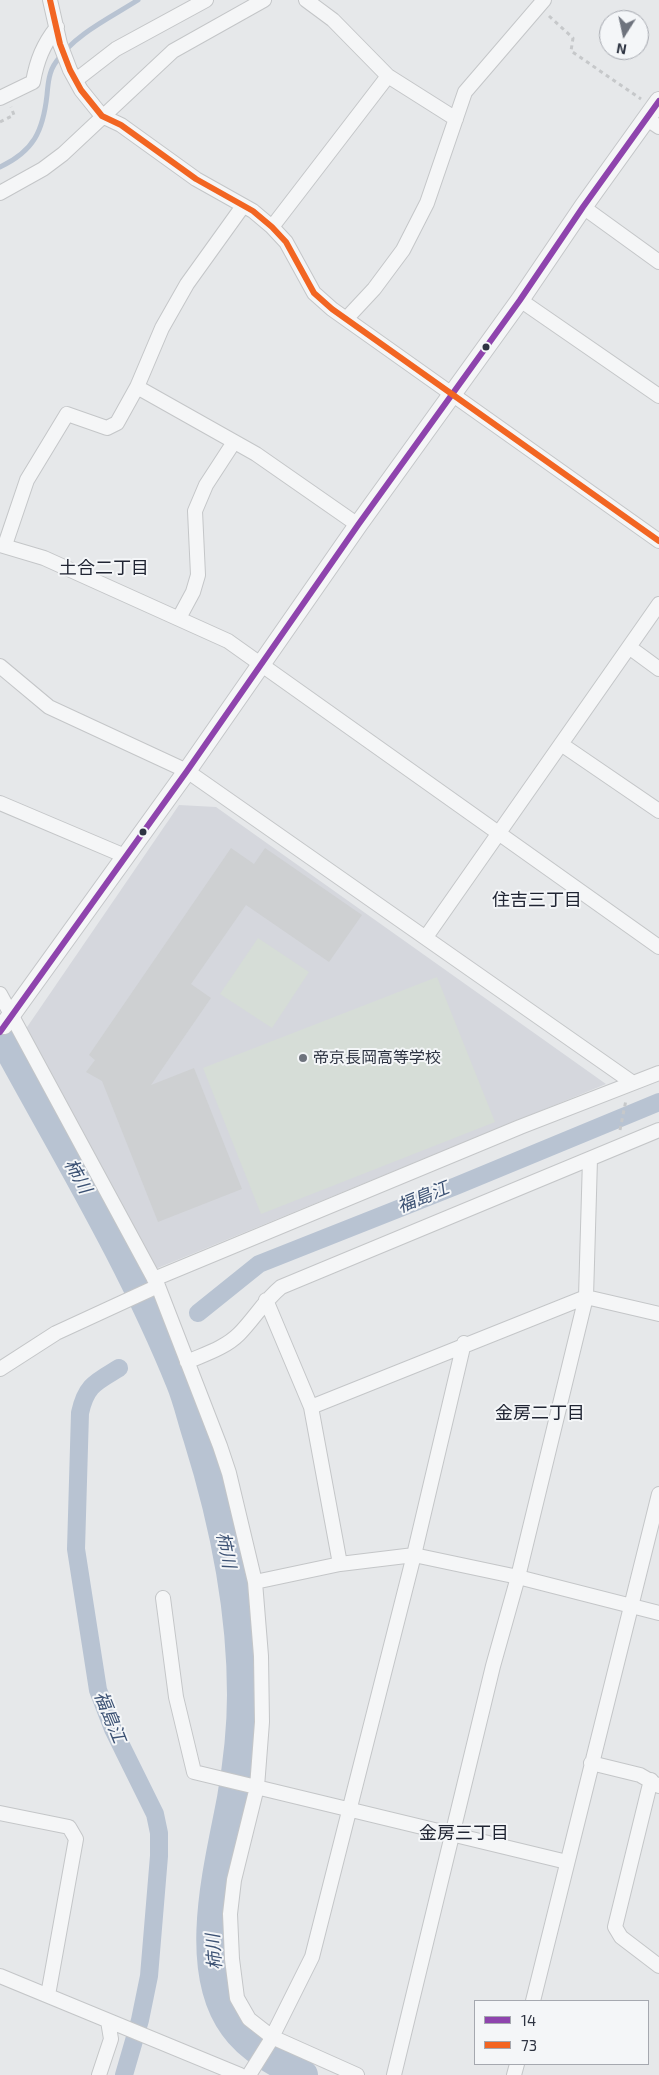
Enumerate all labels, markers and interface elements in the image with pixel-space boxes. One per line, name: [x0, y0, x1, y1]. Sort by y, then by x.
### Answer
north arrow: [599, 10, 649, 60]
text: N: [615, 40, 628, 59]
unlabelled marker: [481, 342, 491, 352]
district label: 土合二丁目: [59, 557, 149, 579]
unlabelled marker: [138, 827, 148, 837]
district label: 住吉三丁目: [492, 889, 582, 911]
place label: 帝京長岡高等学校: [313, 1048, 441, 1068]
marker: 帝京長岡高等学校: [297, 1052, 309, 1064]
water label: 柿川: [60, 1155, 96, 1197]
water label: 福島江: [394, 1177, 452, 1217]
district label: 金房二丁目: [495, 1402, 585, 1424]
water label: 柿川: [212, 1530, 240, 1570]
water label: 福島江: [90, 1688, 130, 1746]
district label: 金房三丁目: [419, 1822, 509, 1844]
water label: 柿川: [202, 1933, 226, 1971]
legend: [474, 2000, 649, 2065]
text: 14: [521, 2011, 536, 2029]
text: 73: [521, 2036, 537, 2054]

